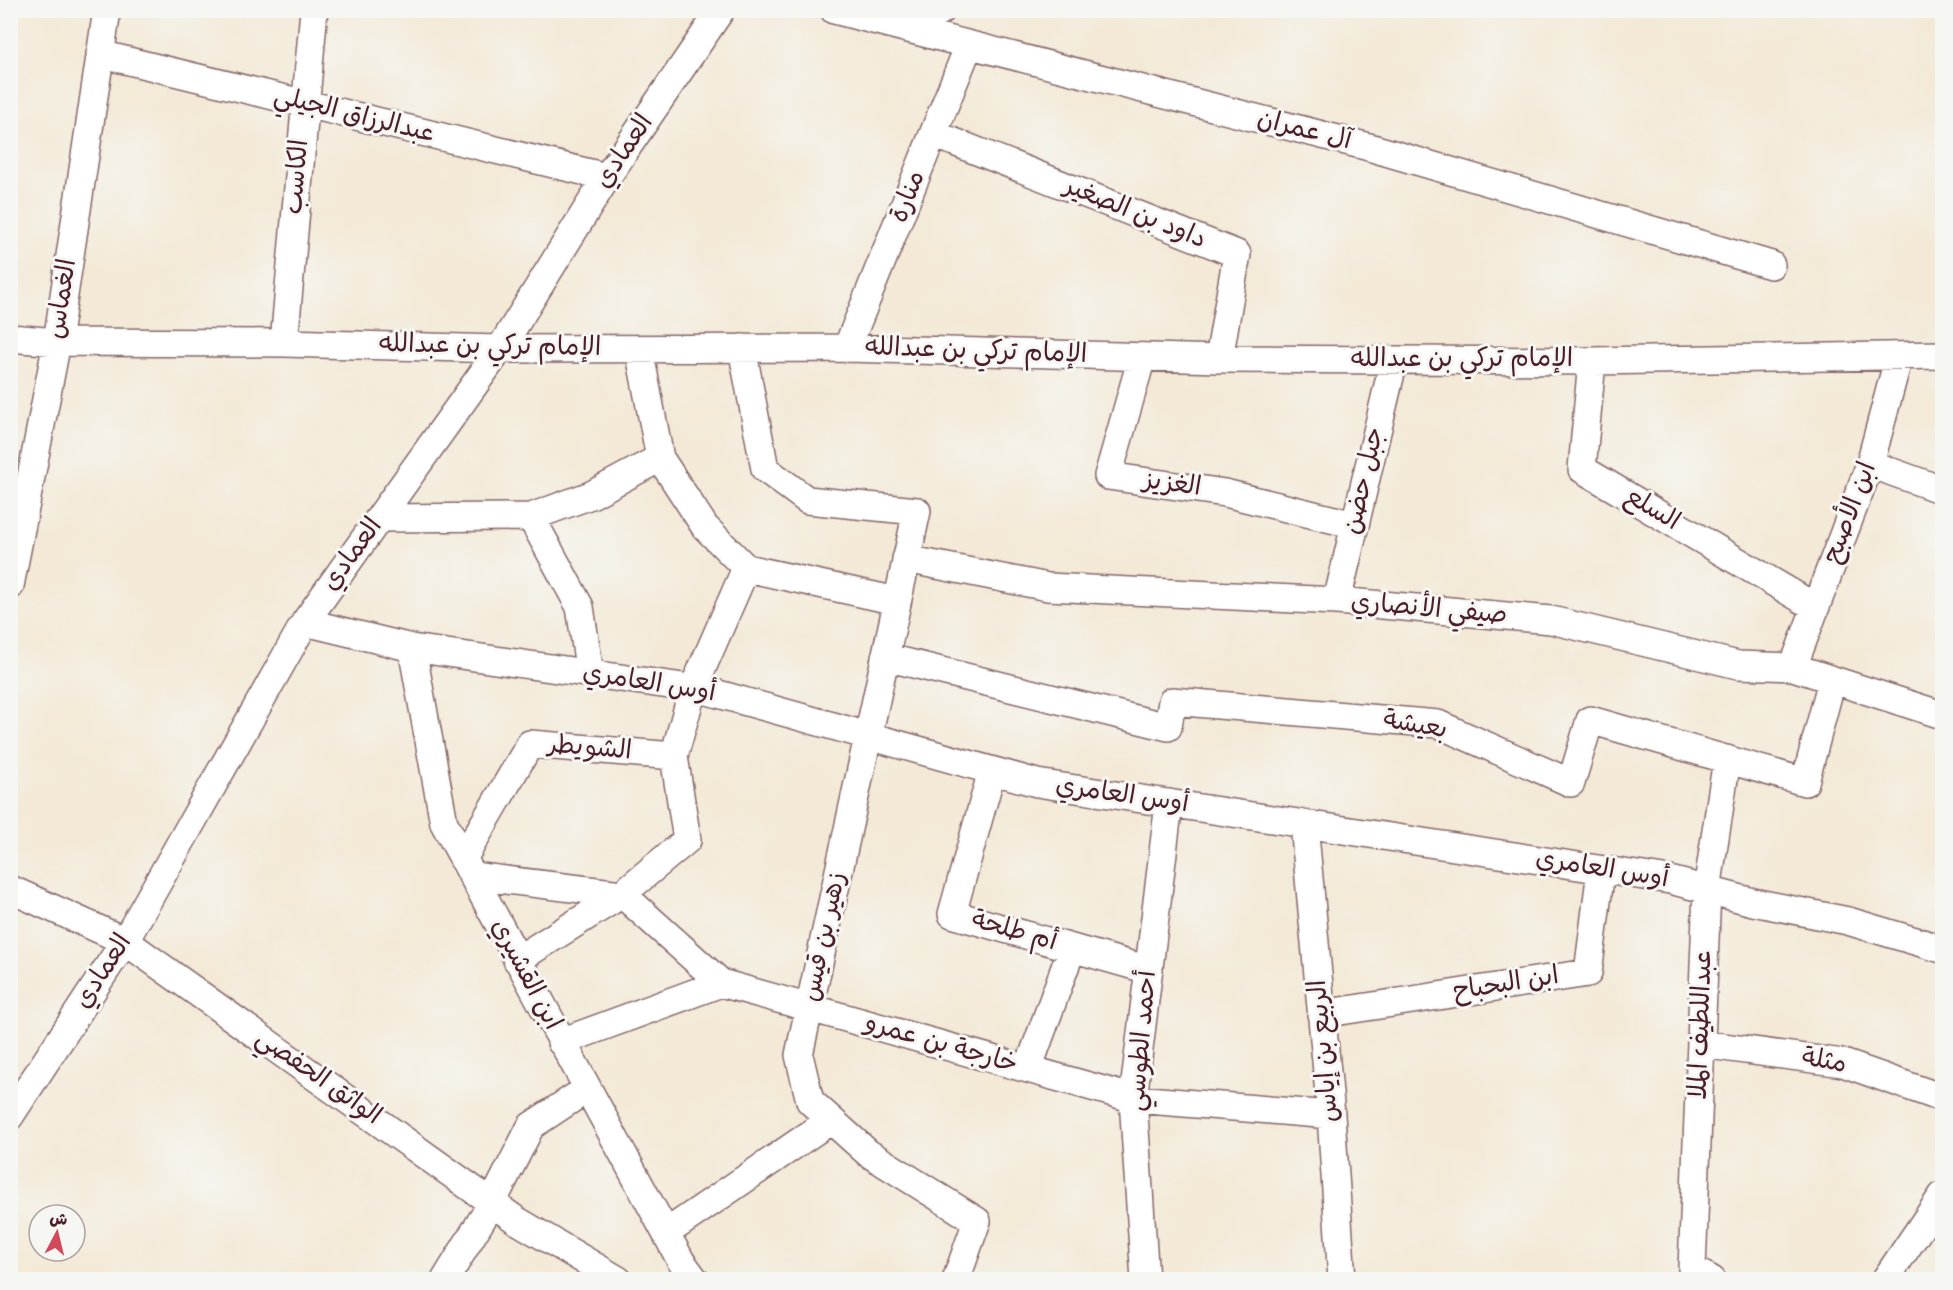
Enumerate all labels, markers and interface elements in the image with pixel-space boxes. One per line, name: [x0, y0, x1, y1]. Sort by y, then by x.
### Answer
street label: عبدالرزاق الجيلي: [269, 78, 438, 155]
street label: آل عمران: [1253, 101, 1357, 161]
street label: العمادي: [586, 107, 664, 197]
street label: الكاسب: [276, 138, 320, 216]
street label: منارة: [881, 165, 937, 229]
street label: داود بن الصغير: [1057, 168, 1212, 260]
street label: الغماس: [38, 256, 88, 342]
street label: الإمام تركي بن عبدالله: [378, 326, 602, 369]
street label: الإمام تركي بن عبدالله: [864, 329, 1088, 376]
street label: الإمام تركي بن عبدالله: [1351, 341, 1573, 380]
street label: جبل حضن: [1334, 424, 1396, 538]
street label: ابن الأصبح: [1812, 456, 1888, 569]
street label: الغزيز: [1139, 462, 1203, 508]
street label: السلع: [1617, 479, 1687, 541]
street label: العمادي: [313, 510, 393, 600]
street label: صيفي الأنصاري: [1349, 582, 1509, 637]
street label: أوس العامري: [580, 655, 719, 713]
street label: بعيشة: [1380, 702, 1450, 750]
street label: الشويطر: [545, 726, 633, 772]
street label: أوس العامري: [1053, 768, 1192, 824]
street label: أوس العامري: [1533, 841, 1672, 899]
street label: زهير بن قيس: [793, 869, 857, 1005]
street label: أم طلحة: [967, 902, 1062, 962]
street label: ابن القشيري: [480, 913, 570, 1037]
street label: العمادي: [66, 927, 142, 1017]
street label: عبداللطيف الملا: [1680, 950, 1724, 1100]
street label: ابن البحباح: [1450, 958, 1562, 1012]
street label: أحمد الطوسي: [1118, 968, 1169, 1113]
street label: الربيع بن إياس: [1300, 978, 1350, 1124]
street label: خارجة بن عمرو: [858, 1005, 1022, 1085]
street label: الواثق الحفصي: [247, 1020, 389, 1136]
street label: مثلة: [1799, 1039, 1849, 1085]
north arrow: [27, 1203, 87, 1263]
text: ش: [48, 1207, 69, 1233]

